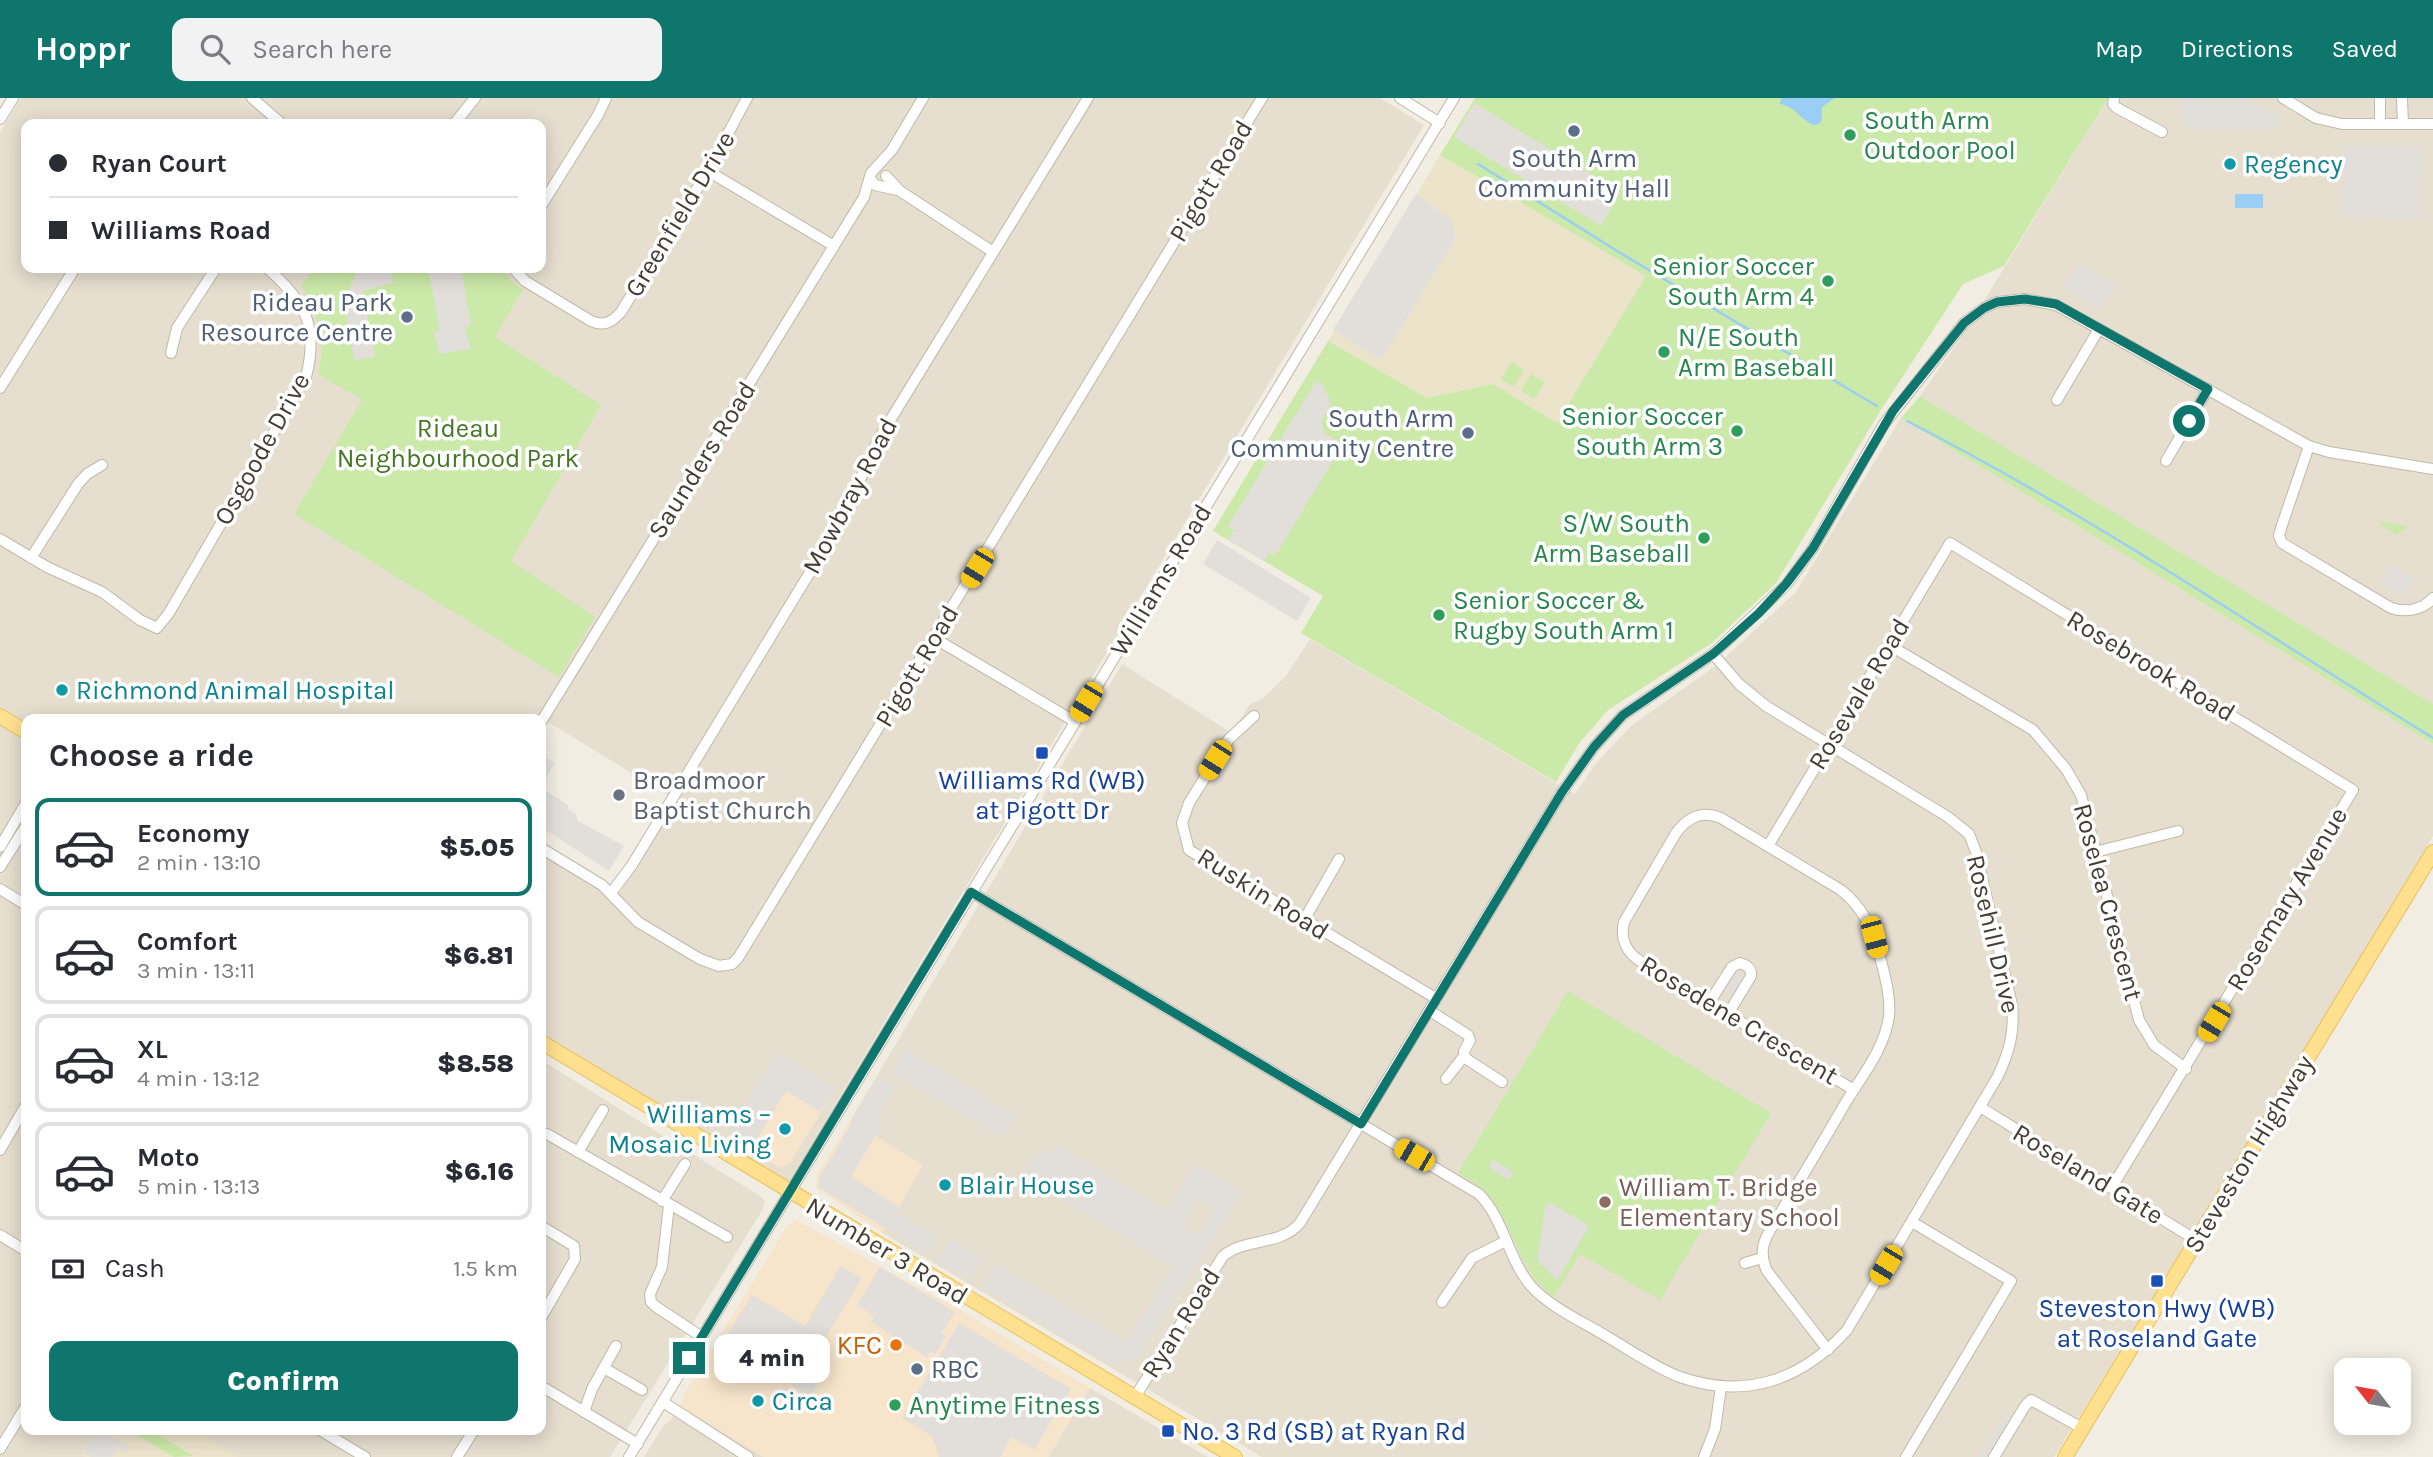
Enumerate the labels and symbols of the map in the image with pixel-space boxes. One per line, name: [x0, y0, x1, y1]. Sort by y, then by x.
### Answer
place label: South Arm Outdoor Pool: [1864, 105, 2016, 166]
street label: Pigott Road: [1163, 114, 1259, 248]
marker: South Arm Community Hall: [1566, 123, 1582, 139]
street label: Greenfield Drive: [618, 125, 742, 303]
marker: South Arm Outdoor Pool: [1842, 127, 1858, 143]
place label: South Arm Community Hall: [1478, 143, 1670, 204]
place label: Regency: [2244, 149, 2343, 180]
marker: Regency: [2222, 156, 2238, 172]
place label: Senior Soccer South Arm 4: [1652, 251, 1815, 312]
marker: Senior Soccer South Arm 4: [1820, 273, 1836, 289]
place label: Rideau Park Resource Centre: [200, 287, 393, 348]
marker: Rideau Park Resource Centre: [399, 309, 415, 325]
place label: N/E South Arm Baseball: [1678, 322, 1835, 383]
marker: N/E South Arm Baseball: [1656, 344, 1672, 360]
street label: Osgoode Drive: [207, 367, 317, 531]
street label: Saunders Road: [641, 376, 763, 544]
place label: Senior Soccer South Arm 3: [1561, 401, 1724, 462]
place label: South Arm Community Centre: [1230, 403, 1454, 464]
route start: [2173, 405, 2205, 437]
park label: Rideau Neighbourhood Park: [337, 413, 579, 474]
street label: Mowbray Road: [796, 413, 904, 579]
marker: Senior Soccer South Arm 3: [1729, 423, 1745, 439]
marker: South Arm Community Centre: [1460, 425, 1476, 441]
street label: Williams Road: [1104, 498, 1218, 662]
place label: S/W South Arm Baseball: [1533, 508, 1690, 569]
marker: S/W South Arm Baseball: [1696, 530, 1712, 546]
car: [958, 545, 997, 591]
place label: Senior Soccer & Rugby South Arm 1: [1453, 585, 1674, 646]
street label: Pigott Road: [869, 599, 965, 733]
street label: Rosebrook Road: [2061, 604, 2241, 728]
marker: Senior Soccer & Rugby South Arm 1: [1431, 607, 1447, 623]
street label: Rosevale Road: [1802, 613, 1916, 775]
place label: Richmond Animal Hospital: [76, 675, 395, 706]
car: [1067, 679, 1106, 725]
marker: Richmond Animal Hospital: [54, 682, 70, 698]
car: [1195, 737, 1236, 783]
marker: Williams Rd (WB) at Pigott Dr: [1034, 745, 1050, 761]
place label: Broadmoor Baptist Church: [633, 765, 812, 826]
place label: Williams Rd (WB) at Pigott Dr: [938, 765, 1146, 826]
marker: Broadmoor Baptist Church: [611, 787, 627, 803]
street label: Roselea Crescent: [2067, 800, 2149, 1004]
street label: Rosemary Avenue: [2220, 801, 2354, 997]
street label: Ruskin Road: [1191, 841, 1335, 947]
street label: Rosehill Drive: [1960, 852, 2026, 1016]
car: [1859, 914, 1890, 960]
street label: Rosedene Crescent: [1634, 949, 1844, 1092]
car: [2195, 999, 2234, 1045]
street label: Steveston Highway: [2178, 1049, 2320, 1259]
place label: Williams – Mosaic Living: [608, 1099, 771, 1160]
street label: Roseland Gate: [2007, 1117, 2169, 1231]
marker: Williams – Mosaic Living: [777, 1121, 793, 1137]
car: [1391, 1135, 1438, 1175]
place label: Blair House: [959, 1170, 1094, 1201]
place label: William T. Bridge Elementary School: [1619, 1172, 1840, 1233]
marker: Blair House: [937, 1177, 953, 1193]
street label: Number 3 Road: [800, 1190, 974, 1312]
marker: William T. Bridge Elementary School: [1597, 1194, 1613, 1210]
car: [1867, 1242, 1906, 1288]
street label: Ryan Road: [1135, 1262, 1227, 1384]
marker: Steveston Hwy (WB) at Roseland Gate: [2149, 1273, 2165, 1289]
place label: Steveston Hwy (WB) at Roseland Gate: [2038, 1293, 2276, 1354]
place label: KFC: [837, 1330, 882, 1361]
callout: 4 min: [714, 1334, 829, 1382]
marker: KFC: [888, 1337, 904, 1353]
route end: [673, 1342, 705, 1374]
place label: RBC: [931, 1354, 979, 1385]
north arrow: [2334, 1358, 2412, 1435]
marker: RBC: [909, 1361, 925, 1377]
place label: Circa: [772, 1386, 833, 1417]
place label: Anytime Fitness: [909, 1390, 1101, 1421]
marker: Circa: [750, 1393, 766, 1409]
marker: Anytime Fitness: [887, 1397, 903, 1413]
place label: No. 3 Rd (SB) at Ryan Rd: [1182, 1416, 1466, 1447]
marker: No. 3 Rd (SB) at Ryan Rd: [1160, 1423, 1176, 1439]

